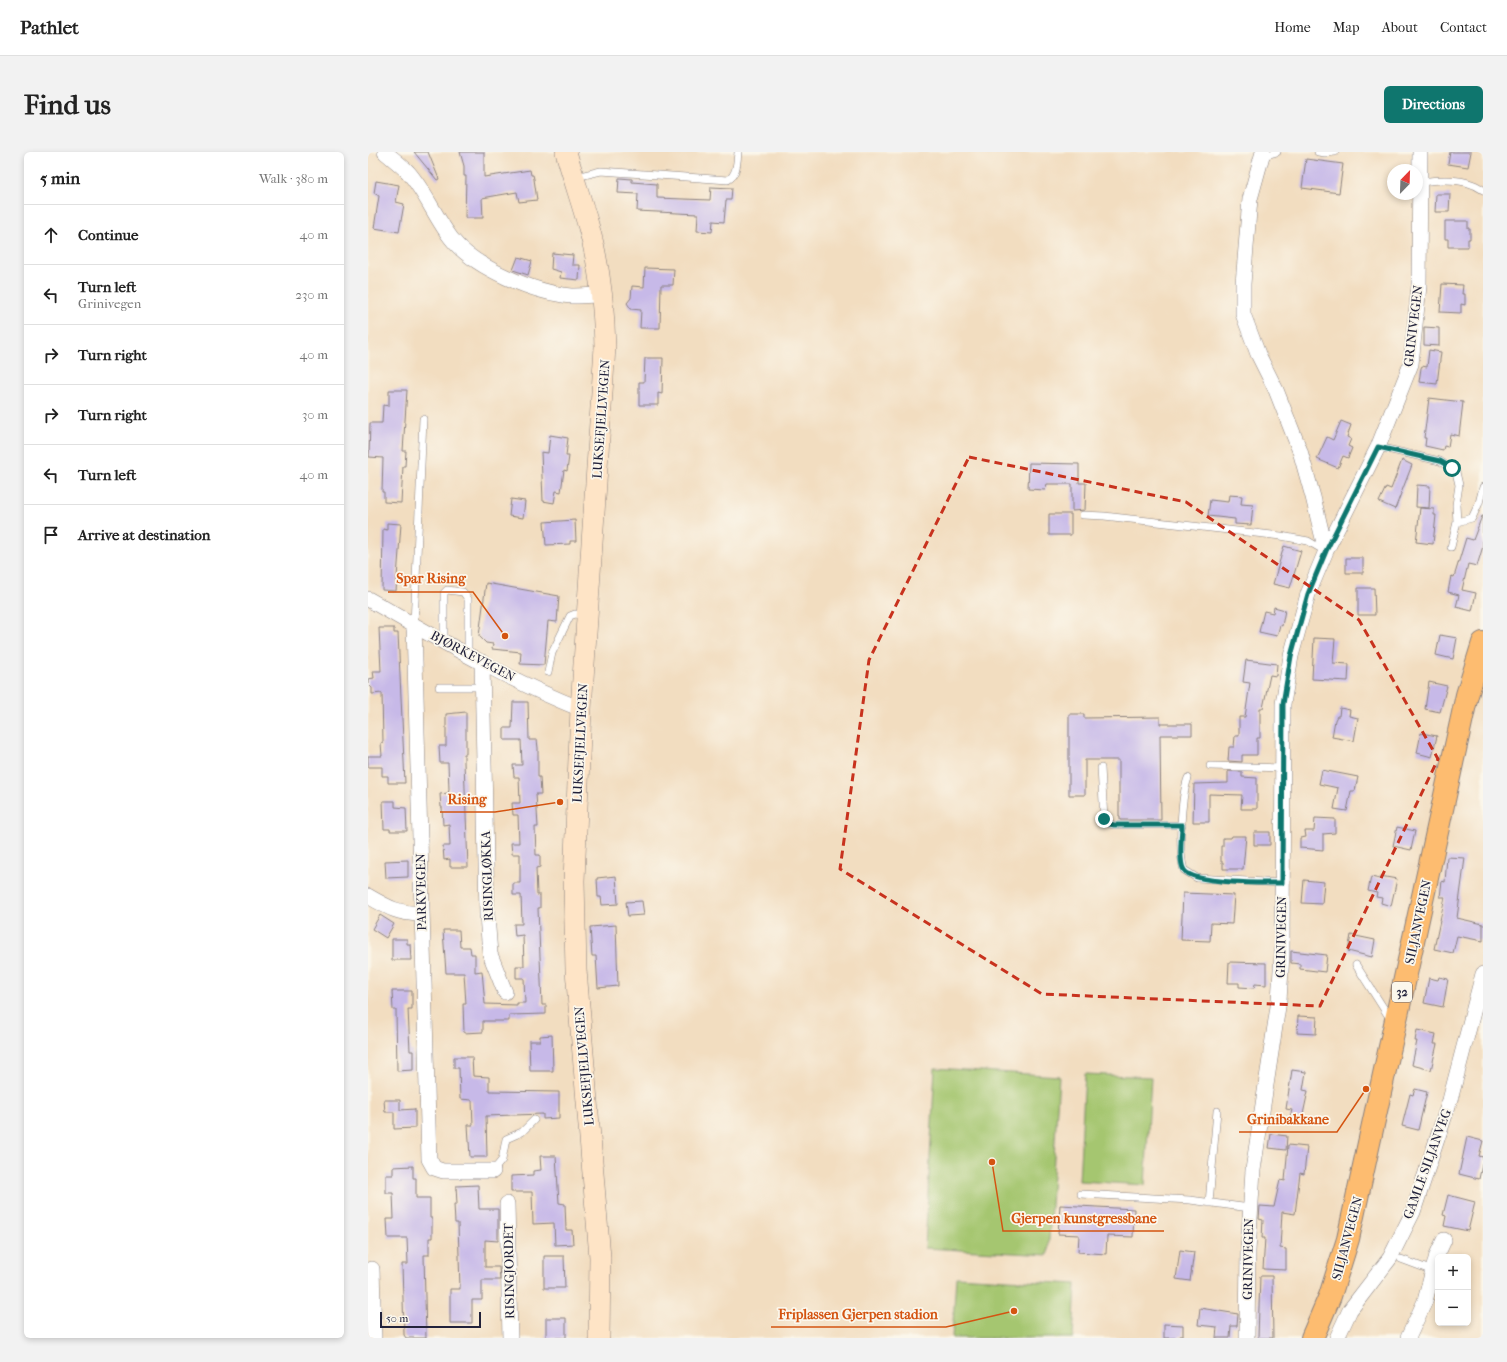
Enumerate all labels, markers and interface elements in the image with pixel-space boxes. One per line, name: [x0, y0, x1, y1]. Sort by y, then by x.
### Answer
text: Pathlet: [20, 17, 79, 39]
text: Home: [1274, 19, 1311, 36]
text: Map: [1333, 19, 1360, 36]
text: About: [1382, 19, 1418, 36]
text: Contact: [1440, 19, 1487, 36]
button: Directions: [1384, 86, 1483, 123]
text: Find us: [24, 88, 111, 121]
north arrow: [1387, 164, 1423, 200]
text: 5 min: [40, 168, 80, 188]
text: Walk · 380 m: [259, 171, 328, 186]
icon: ahead: [40, 224, 62, 246]
text: Continue: [78, 226, 138, 244]
text: 40 m: [300, 227, 328, 242]
text: Turn left: [78, 278, 136, 296]
icon: left: [40, 284, 62, 306]
street label: GRINIVEGEN: [1401, 284, 1425, 368]
text: 230 m: [295, 287, 328, 302]
text: Grinivegen: [78, 296, 141, 311]
icon: right: [40, 344, 62, 366]
text: Turn right: [78, 346, 147, 364]
text: 40 m: [300, 347, 328, 362]
street label: LUKSEFJELLVEGEN: [589, 359, 613, 479]
icon: right: [40, 404, 62, 426]
text: Turn right: [78, 406, 147, 424]
text: 30 m: [302, 407, 328, 422]
route start: [1443, 459, 1461, 477]
icon: left: [40, 464, 62, 486]
text: Turn left: [78, 466, 136, 484]
text: 40 m: [300, 467, 328, 482]
icon: arrive: [40, 524, 62, 546]
text: Arrive at destination: [78, 526, 210, 544]
callout: Spar Rising: [388, 566, 473, 592]
text: Spar Rising: [396, 570, 466, 587]
street label: BJØRKEVEGEN: [428, 627, 518, 685]
street label: LUKSEFJELLVEGEN: [569, 683, 591, 803]
callout: Rising: [440, 786, 495, 812]
text: Rising: [447, 791, 487, 808]
route end: [1095, 810, 1113, 828]
street label: RISINGLØKKA: [478, 830, 496, 921]
street label: PARKVEGEN: [413, 853, 429, 931]
street label: SILJANVEGEN: [1402, 878, 1434, 966]
street label: GRINIVEGEN: [1273, 896, 1289, 978]
road number: 32: [1392, 982, 1412, 1002]
street label: LUKSEFJELLVEGEN: [571, 1006, 597, 1126]
callout: Grinibakkane: [1239, 1106, 1337, 1132]
street label: GAMLE SILJANVEG: [1400, 1107, 1454, 1221]
text: Grinibakkane: [1247, 1111, 1329, 1128]
street label: SILJANVEGEN: [1329, 1194, 1365, 1281]
callout: Gjerpen kunstgressbane: [1003, 1205, 1164, 1231]
text: Gjerpen kunstgressbane: [1011, 1210, 1157, 1227]
street label: GRINIVEGEN: [1240, 1218, 1256, 1300]
street label: RISINGJORDET: [501, 1223, 517, 1319]
map controls: [1435, 1254, 1471, 1326]
button: +: [1435, 1254, 1471, 1290]
button: −: [1435, 1290, 1471, 1326]
callout: Friplassen Gjerpen stadion: [771, 1301, 946, 1327]
text: Friplassen Gjerpen stadion: [777, 1306, 939, 1323]
scale bar: [380, 1310, 481, 1329]
text: 50 m: [386, 1312, 408, 1325]

